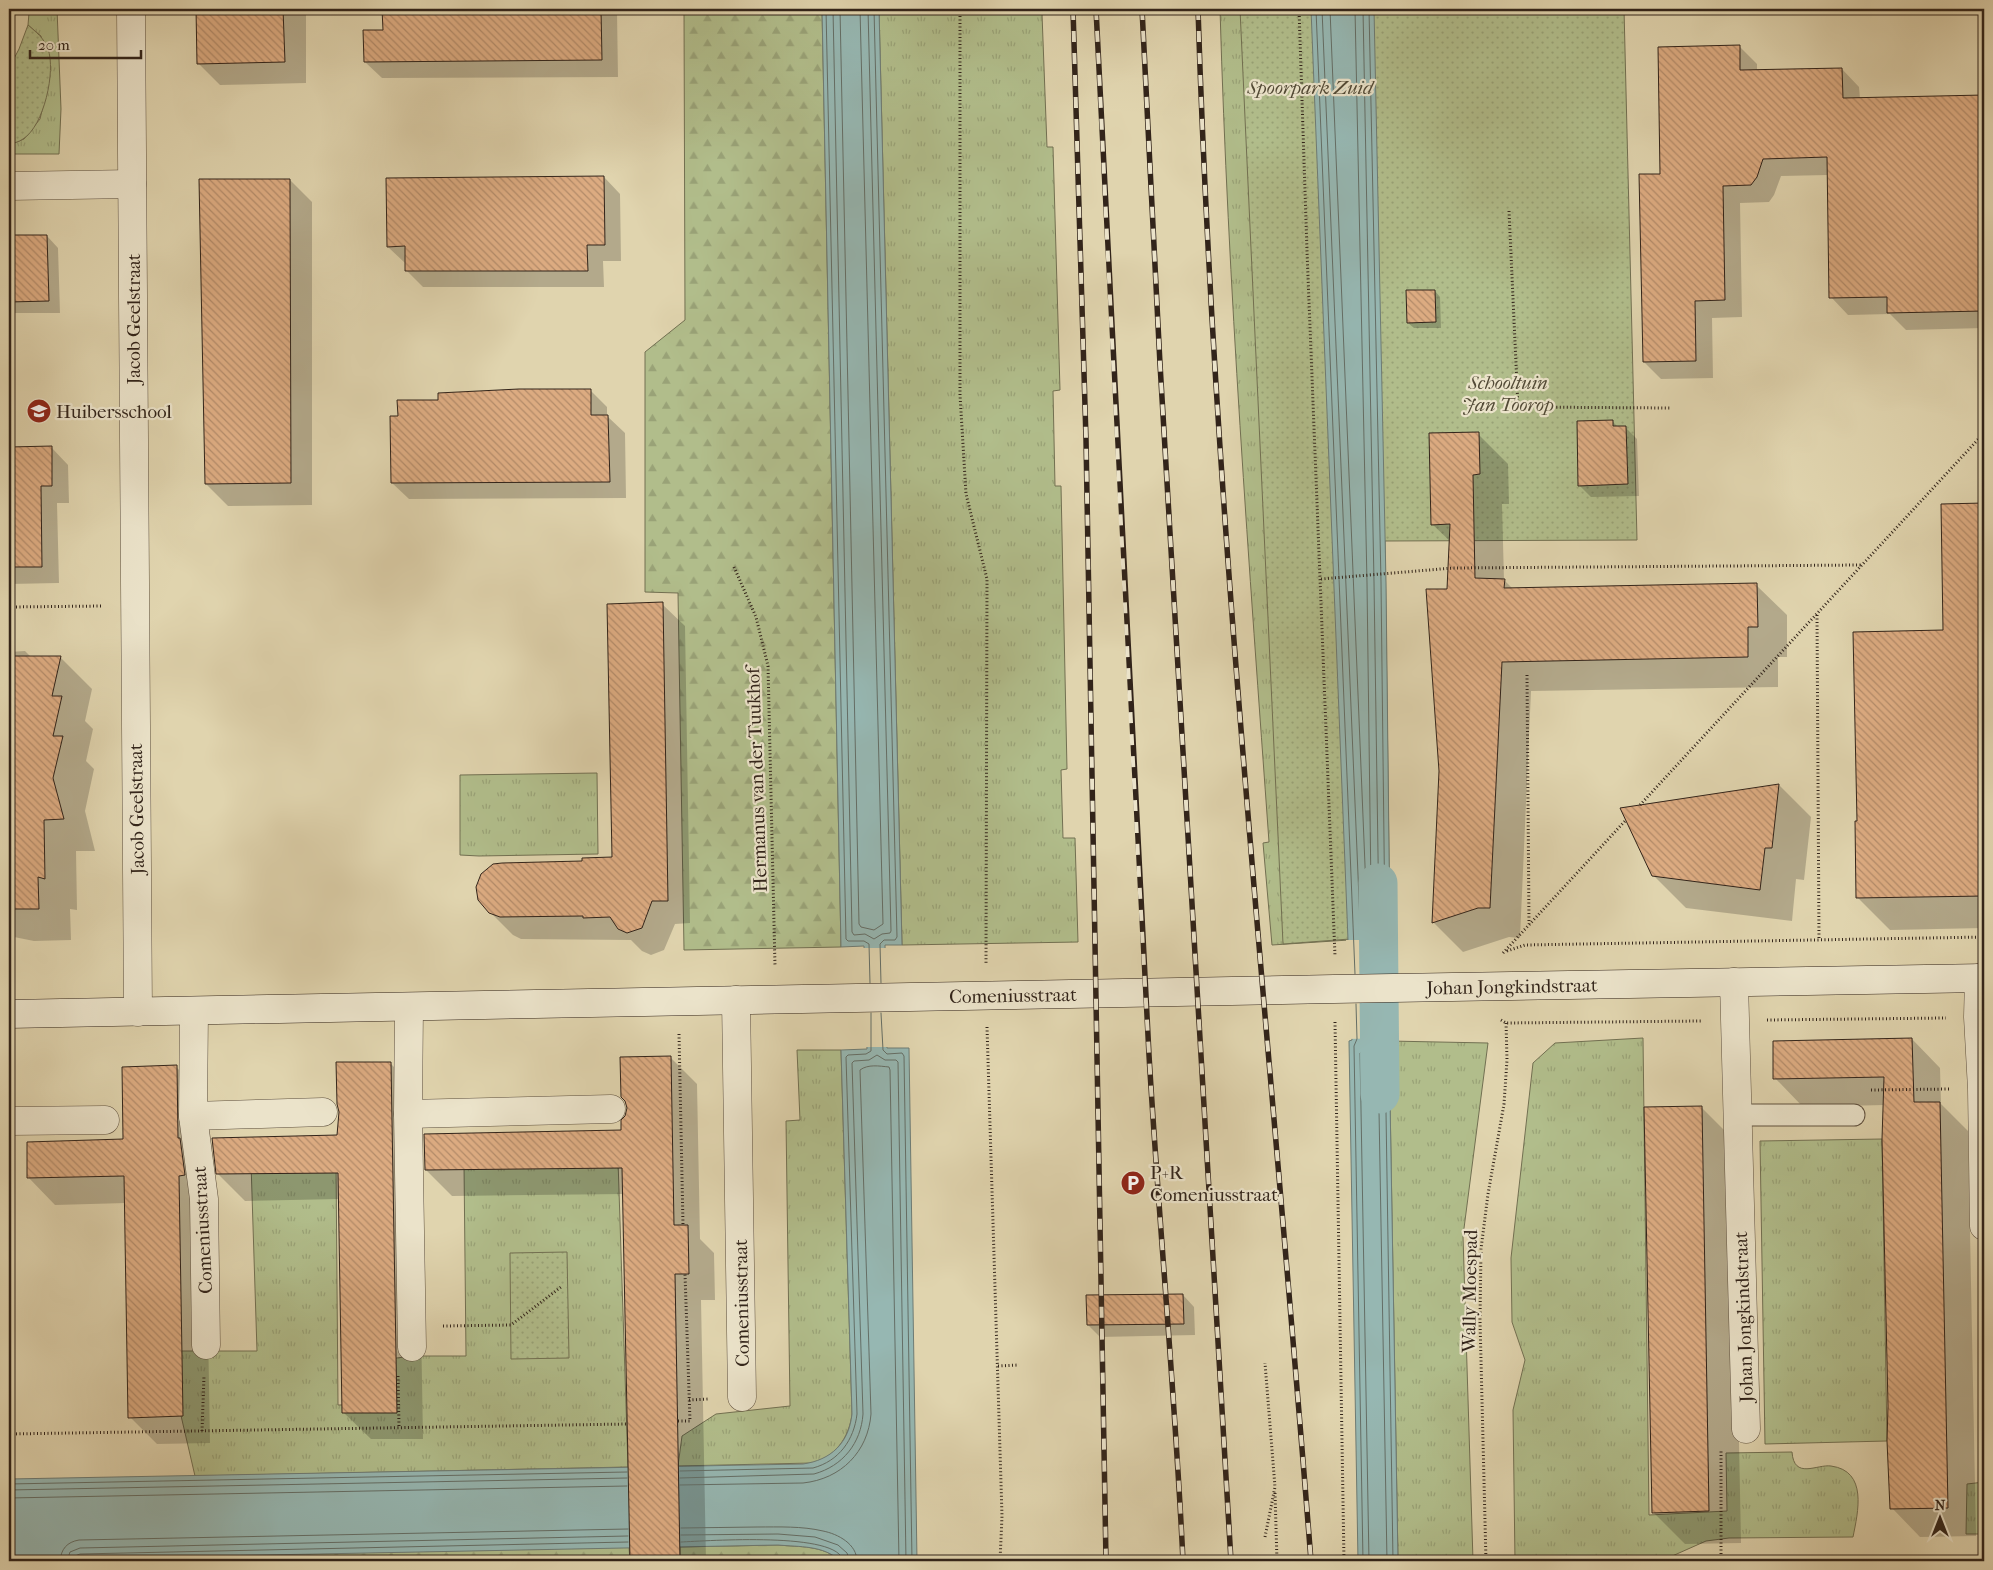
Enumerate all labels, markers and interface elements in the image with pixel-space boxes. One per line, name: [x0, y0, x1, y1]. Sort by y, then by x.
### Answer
scale bar: [30, 28, 141, 60]
text: 20 m: [38, 36, 70, 54]
park label: Spoorpark Zuid: [1246, 77, 1375, 99]
street label: Jacob Geelstraat: [123, 253, 145, 387]
park label: Schooltuin Jan Toorop: [1462, 372, 1554, 416]
school or university icon: Huibersschool: [26, 398, 52, 424]
place label: Huibersschool: [56, 401, 172, 423]
street label: Hermanus van der Tuukhof: [742, 664, 772, 893]
street label: Jacob Geelstraat: [125, 743, 149, 877]
street label: Johan Jongkindstraat: [1424, 975, 1598, 1000]
street label: Comeniusstraat: [949, 984, 1077, 1008]
place label: P+R Comeniusstraat: [1150, 1162, 1278, 1206]
street label: Comeniusstraat: [189, 1165, 217, 1294]
parking icon: P+R Comeniusstraat: [1120, 1170, 1146, 1196]
street label: Wally Moespad: [1458, 1229, 1482, 1354]
street label: Johan Jongkindstraat: [1730, 1231, 1758, 1405]
street label: Comeniusstraat: [730, 1239, 754, 1367]
north arrow: [1916, 1492, 1966, 1542]
text: N: [1935, 1497, 1946, 1514]

